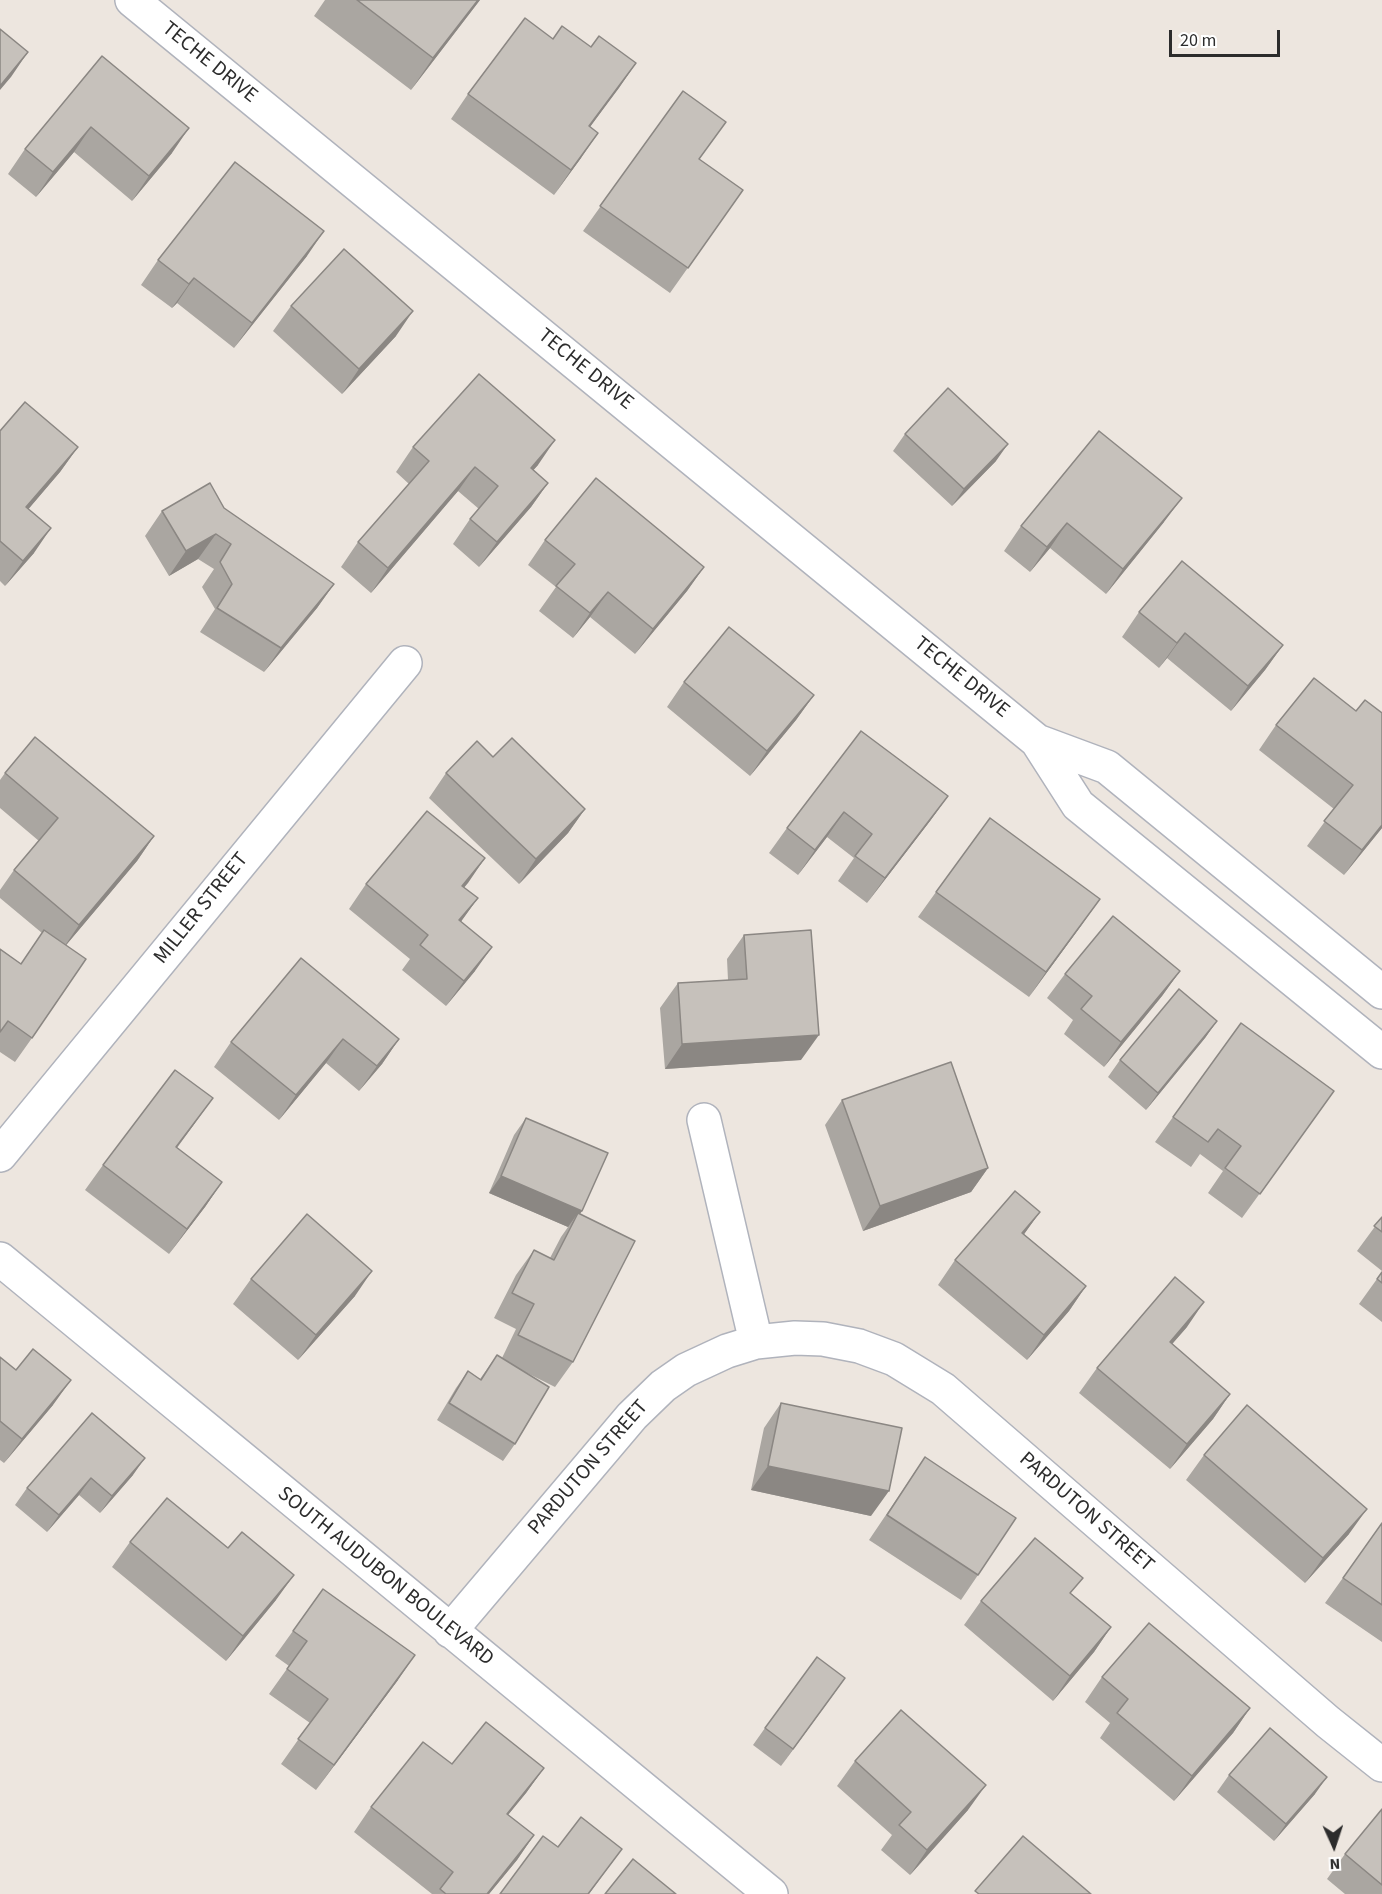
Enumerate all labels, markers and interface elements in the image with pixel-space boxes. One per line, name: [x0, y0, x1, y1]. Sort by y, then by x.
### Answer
street label: TECHE DRIVE: [156, 17, 262, 109]
scale bar: [1172, 18, 1283, 56]
text: 20 m: [1180, 28, 1216, 53]
street label: TECHE DRIVE: [532, 324, 638, 416]
street label: TECHE DRIVE: [908, 632, 1014, 724]
street label: MILLER STREET: [149, 848, 255, 970]
street label: PARDUTON STREET: [524, 1395, 654, 1541]
street label: PARDUTON STREET: [1013, 1448, 1159, 1578]
street label: SOUTH AUDUBON BOULEVARD: [272, 1482, 498, 1672]
north arrow: [1304, 1816, 1364, 1876]
text: N: [1329, 1853, 1341, 1875]

